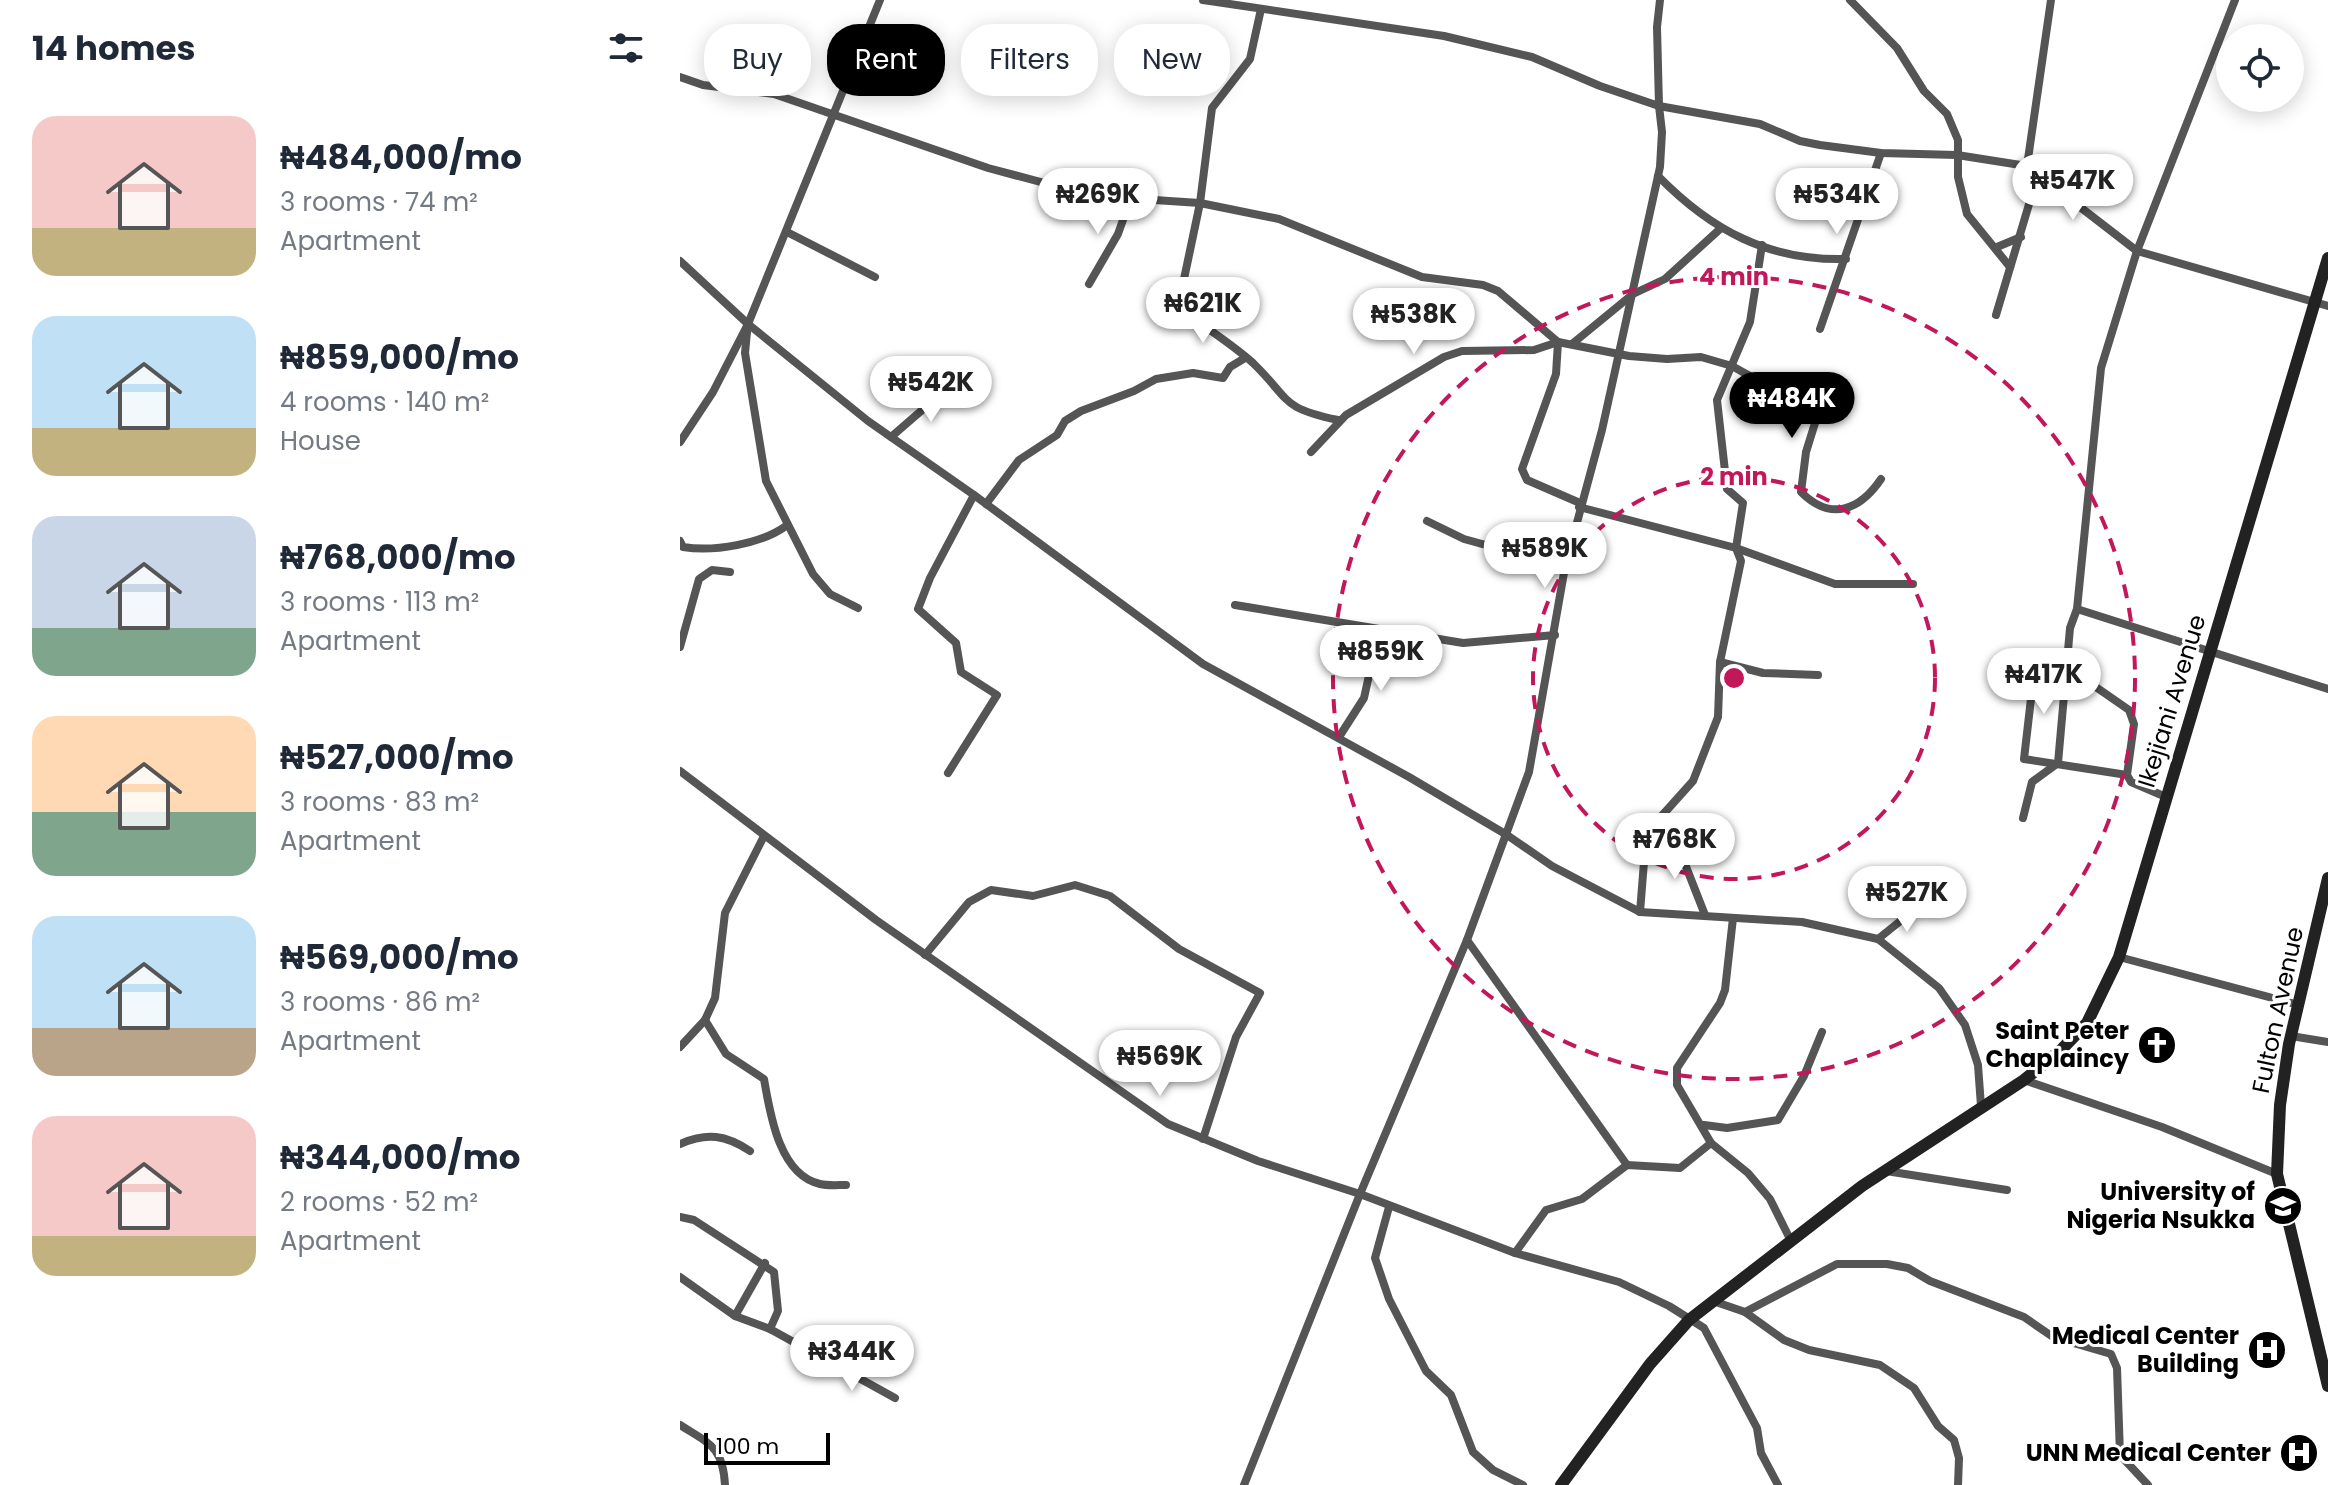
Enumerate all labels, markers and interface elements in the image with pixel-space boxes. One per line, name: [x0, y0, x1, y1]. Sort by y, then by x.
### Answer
text: 14 homes: [32, 24, 196, 72]
chip: Buy: [704, 24, 811, 96]
chip: Rent: [827, 24, 945, 96]
chip: Filters: [961, 24, 1098, 96]
chip: New: [1114, 24, 1230, 96]
map controls: [2216, 24, 2304, 112]
button: locate: [2216, 24, 2304, 112]
icon: filters: [604, 26, 648, 70]
text: ₦484,000/mo: [280, 133, 522, 181]
icon: home: [96, 148, 192, 244]
pin: ₦547K: [2017, 154, 2129, 222]
text: ₦547K: [2030, 162, 2116, 198]
pin: ₦269K: [1042, 168, 1154, 236]
pin: ₦534K: [1781, 168, 1893, 236]
text: ₦269K: [1056, 176, 1140, 212]
text: ₦534K: [1793, 176, 1881, 212]
text: 3 rooms · 74 m²: [280, 184, 478, 220]
text: Apartment: [280, 223, 421, 259]
text: 4 min: [1699, 260, 1769, 293]
pin: ₦621K: [1147, 277, 1259, 345]
text: ₦621K: [1164, 285, 1242, 321]
pin: ₦538K: [1358, 288, 1470, 356]
text: ₦538K: [1371, 296, 1457, 332]
text: ₦859,000/mo: [280, 333, 519, 381]
icon: home: [96, 348, 192, 444]
pin: ₦542K: [875, 356, 987, 424]
text: ₦542K: [888, 364, 974, 400]
pin: ₦484K: [1736, 372, 1848, 440]
text: ₦484K: [1748, 380, 1836, 416]
text: 4 rooms · 140 m²: [280, 384, 489, 420]
text: House: [280, 423, 361, 459]
text: 2 min: [1700, 460, 1768, 493]
pin: ₦589K: [1489, 522, 1601, 590]
text: ₦589K: [1502, 530, 1588, 566]
text: ₦768,000/mo: [280, 533, 516, 581]
icon: home: [96, 548, 192, 644]
text: 3 rooms · 113 m²: [280, 584, 479, 620]
street label: Ikejiani Avenue: [2130, 610, 2213, 791]
text: Apartment: [280, 623, 421, 659]
pin: ₦859K: [1325, 625, 1437, 693]
text: ₦859K: [1338, 633, 1424, 669]
pin: ₦417K: [1988, 648, 2100, 716]
text: ₦417K: [2005, 656, 2083, 692]
centre of rings: [1720, 664, 1748, 692]
text: ₦527,000/mo: [280, 733, 514, 781]
icon: home: [96, 748, 192, 844]
text: 3 rooms · 83 m²: [280, 784, 479, 820]
pin: ₦768K: [1619, 813, 1731, 881]
text: ₦768K: [1633, 821, 1717, 857]
text: Apartment: [280, 823, 421, 859]
pin: ₦527K: [1851, 866, 1963, 934]
text: ₦527K: [1866, 874, 1948, 910]
street label: Fulton Avenue: [2244, 924, 2311, 1096]
text: ₦569,000/mo: [280, 933, 519, 981]
icon: home: [96, 948, 192, 1044]
text: 3 rooms · 86 m²: [280, 984, 480, 1020]
place label: Saint Peter Chaplaincy: [1986, 1014, 2130, 1075]
text: Apartment: [280, 1023, 421, 1059]
church icon: Saint Peter Chaplaincy: [2136, 1024, 2178, 1066]
pin: ₦569K: [1104, 1030, 1216, 1098]
text: ₦569K: [1117, 1038, 1203, 1074]
text: ₦344,000/mo: [280, 1133, 521, 1181]
icon: home: [96, 1148, 192, 1244]
place label: University of Nigeria Nsukka: [2066, 1175, 2255, 1236]
text: 2 rooms · 52 m²: [280, 1184, 478, 1220]
school or university icon: University of Nigeria Nsukka: [2262, 1185, 2304, 1227]
text: Apartment: [280, 1223, 421, 1259]
place label: Medical Center Building: [2052, 1319, 2239, 1380]
pin: ₦344K: [796, 1325, 908, 1393]
hospital icon: Medical Center Building: [2246, 1329, 2288, 1371]
text: ₦344K: [808, 1333, 896, 1369]
scale bar: [704, 1429, 830, 1465]
text: 100 m: [716, 1431, 779, 1462]
hospital icon: UNN Medical Center: [2278, 1432, 2320, 1474]
place label: UNN Medical Center: [2026, 1436, 2271, 1469]

